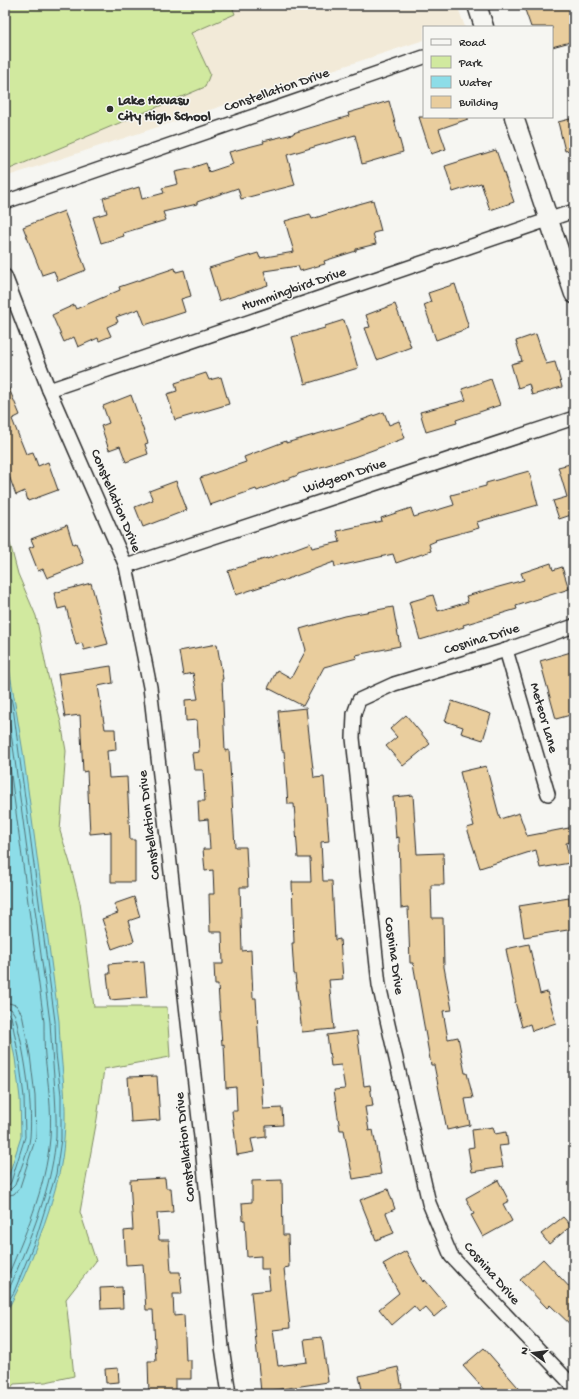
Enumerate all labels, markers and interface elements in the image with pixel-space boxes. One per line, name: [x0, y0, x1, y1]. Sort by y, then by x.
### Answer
legend: [423, 26, 553, 118]
text: Road: [459, 37, 486, 51]
text: Park: [458, 57, 484, 71]
street label: Constellation Drive: [222, 65, 333, 117]
text: Water: [459, 77, 493, 91]
place label: Lake Havasu City High School: [117, 93, 211, 126]
text: Building: [458, 97, 498, 111]
marker: Lake Havasu City High School: [105, 104, 115, 114]
street label: Hummingbird Drive: [239, 264, 349, 316]
street label: Constellation Drive: [86, 447, 145, 556]
street label: Widgeon Drive: [301, 455, 389, 498]
street label: Cosnina Drive: [442, 620, 522, 660]
street label: Meteor Lane: [525, 681, 561, 756]
street label: Constellation Drive: [135, 769, 165, 881]
street label: Cosnina Drive: [379, 916, 407, 997]
street label: Constellation Drive: [172, 1091, 200, 1203]
street label: Cosnina Drive: [459, 1239, 523, 1310]
north arrow: [513, 1333, 553, 1373]
text: N: [519, 1346, 532, 1356]

